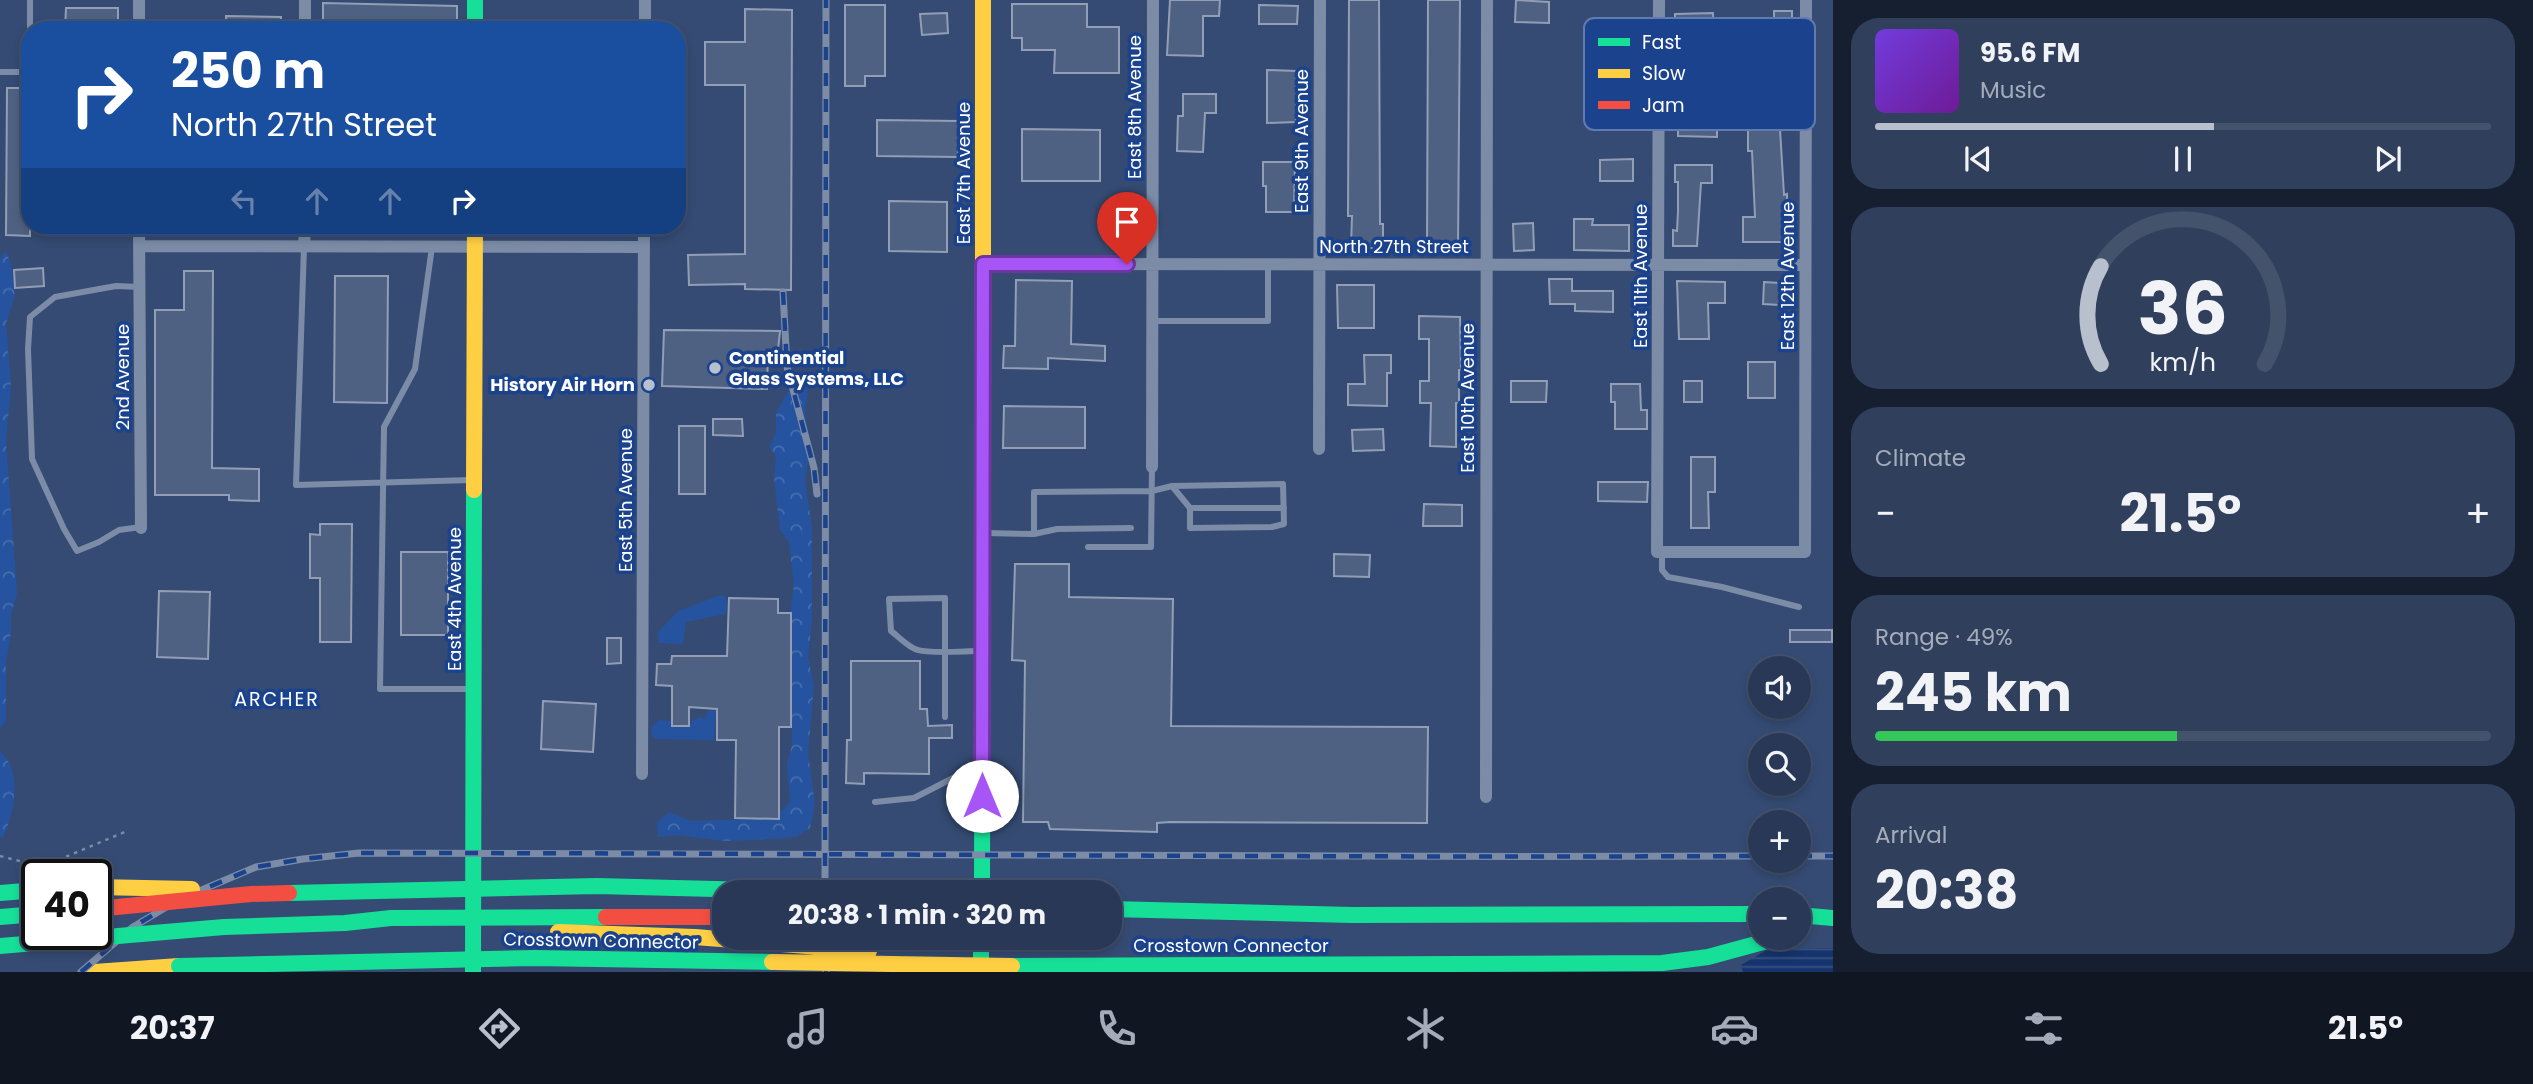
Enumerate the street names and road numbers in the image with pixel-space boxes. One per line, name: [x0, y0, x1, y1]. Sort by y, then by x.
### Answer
street label: East 8th Avenue: [1122, 35, 1147, 179]
street label: East 9th Avenue: [1289, 69, 1314, 213]
street label: East 7th Avenue: [951, 102, 976, 244]
street label: East 12th Avenue: [1775, 202, 1800, 350]
street label: East 11th Avenue: [1628, 204, 1653, 348]
street label: North 27th Street: [1319, 234, 1469, 259]
street label: East 10th Avenue: [1455, 323, 1480, 473]
street label: 2nd Avenue: [110, 324, 135, 430]
street label: East 5th Avenue: [613, 428, 638, 572]
street label: East 4th Avenue: [442, 527, 467, 671]
street label: Crosstown Connector: [503, 926, 699, 955]
street label: Crosstown Connector: [1133, 933, 1329, 958]

